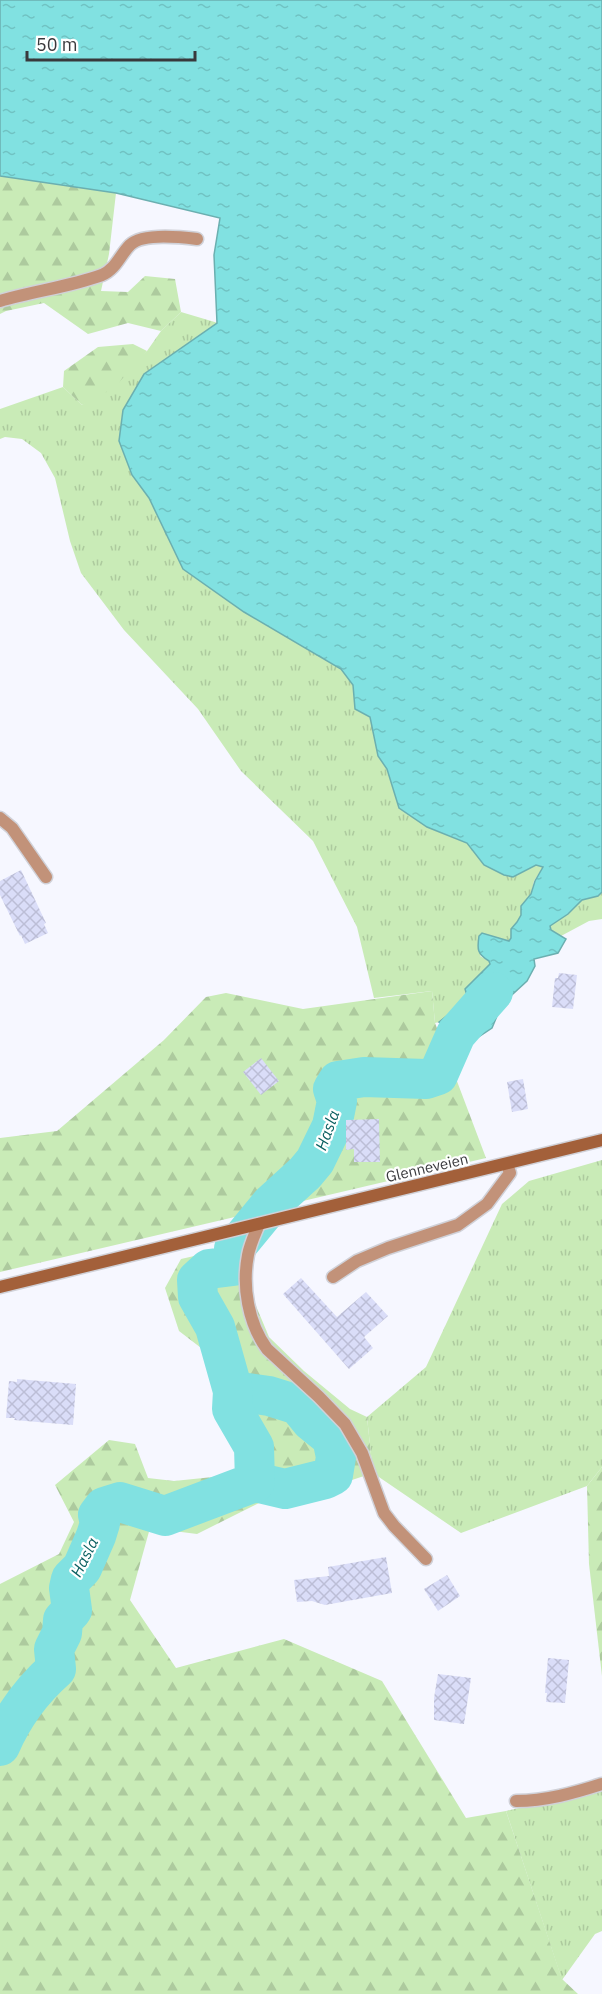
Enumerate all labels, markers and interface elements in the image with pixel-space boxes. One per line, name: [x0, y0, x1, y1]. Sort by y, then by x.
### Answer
scale bar: [27, 24, 195, 62]
text: 50 m: [36, 33, 78, 56]
water label: Hasla: [311, 1107, 343, 1153]
street label: Glenneveien: [384, 1149, 470, 1186]
water label: Hasla: [66, 1534, 102, 1580]

